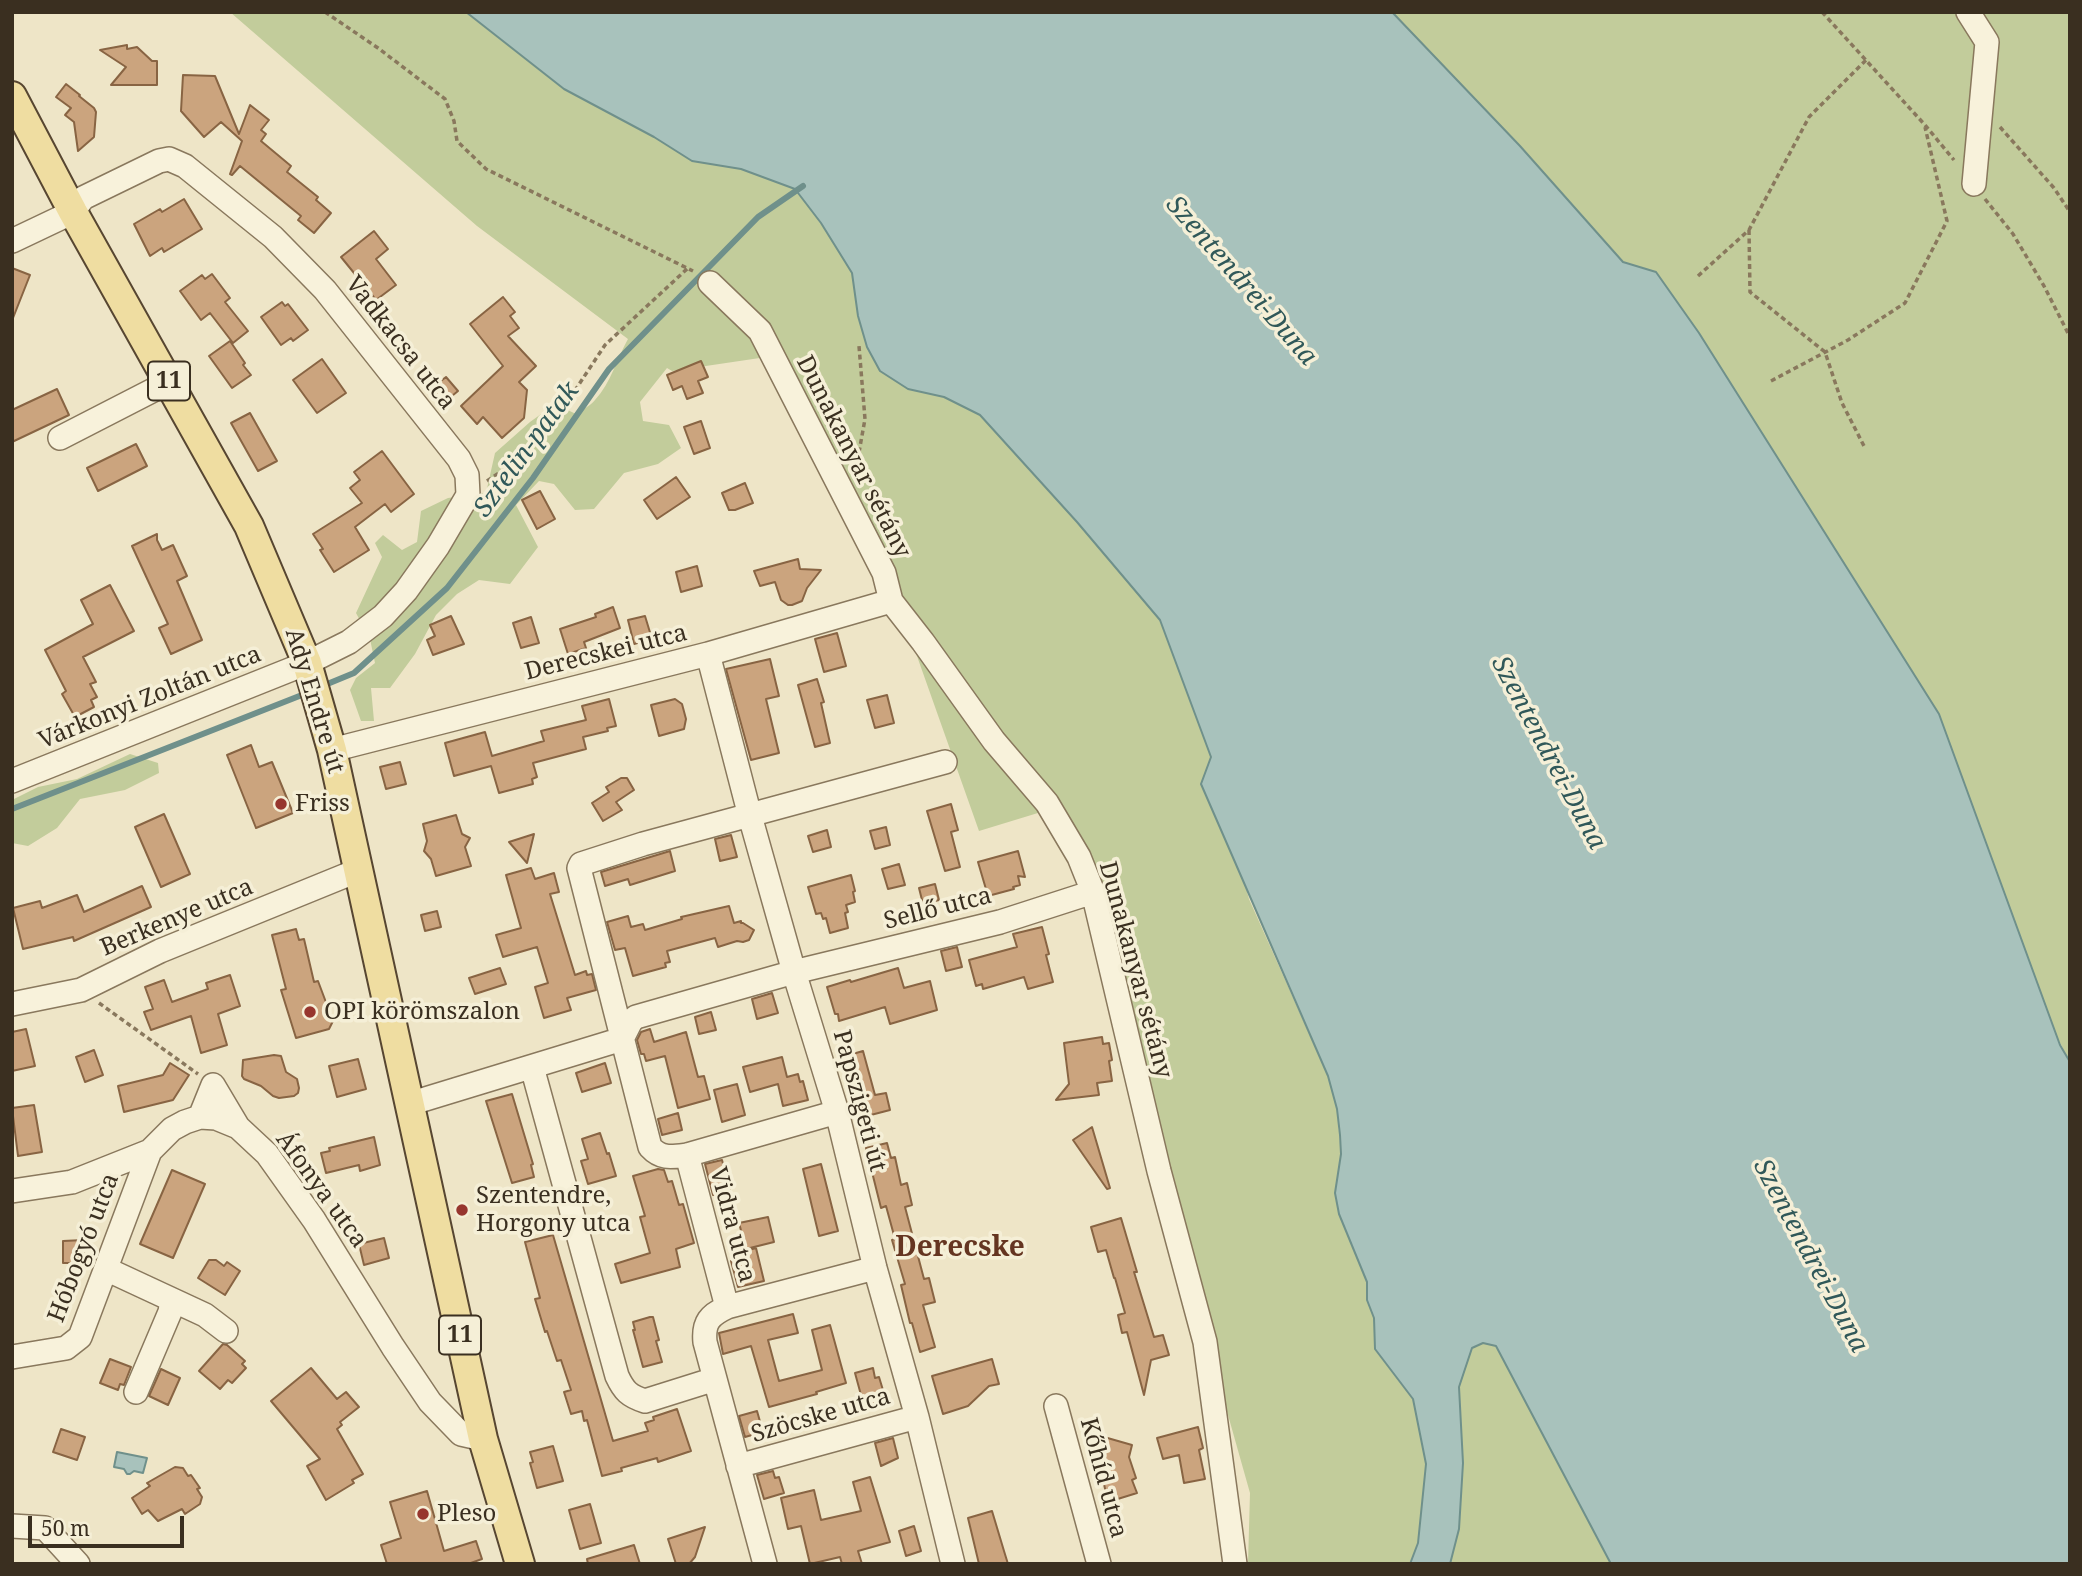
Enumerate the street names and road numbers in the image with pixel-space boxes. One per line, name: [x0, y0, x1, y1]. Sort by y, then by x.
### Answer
street label: Vadkacsa utca: [339, 270, 461, 416]
street label: Dunakanyar sétány: [790, 351, 916, 563]
road number: 11: [148, 362, 190, 400]
street label: Derecskei utca: [522, 619, 690, 687]
street label: Ady Endre út: [278, 625, 350, 777]
street label: Várkonyi Zoltán utca: [34, 640, 266, 756]
street label: Dunakanyar sétány: [1092, 859, 1178, 1081]
street label: Berkenye utca: [96, 873, 258, 963]
street label: Sellő utca: [881, 882, 995, 936]
street label: Papszigeti út: [826, 1027, 892, 1175]
street label: Áfonya utca: [269, 1126, 373, 1254]
street label: Vidra utca: [703, 1164, 761, 1286]
street label: Hóbogyó utca: [42, 1170, 126, 1326]
road number: 11: [439, 1316, 481, 1354]
street label: Szöcske utca: [748, 1382, 894, 1450]
street label: Kőhíd utca: [1073, 1415, 1133, 1541]

